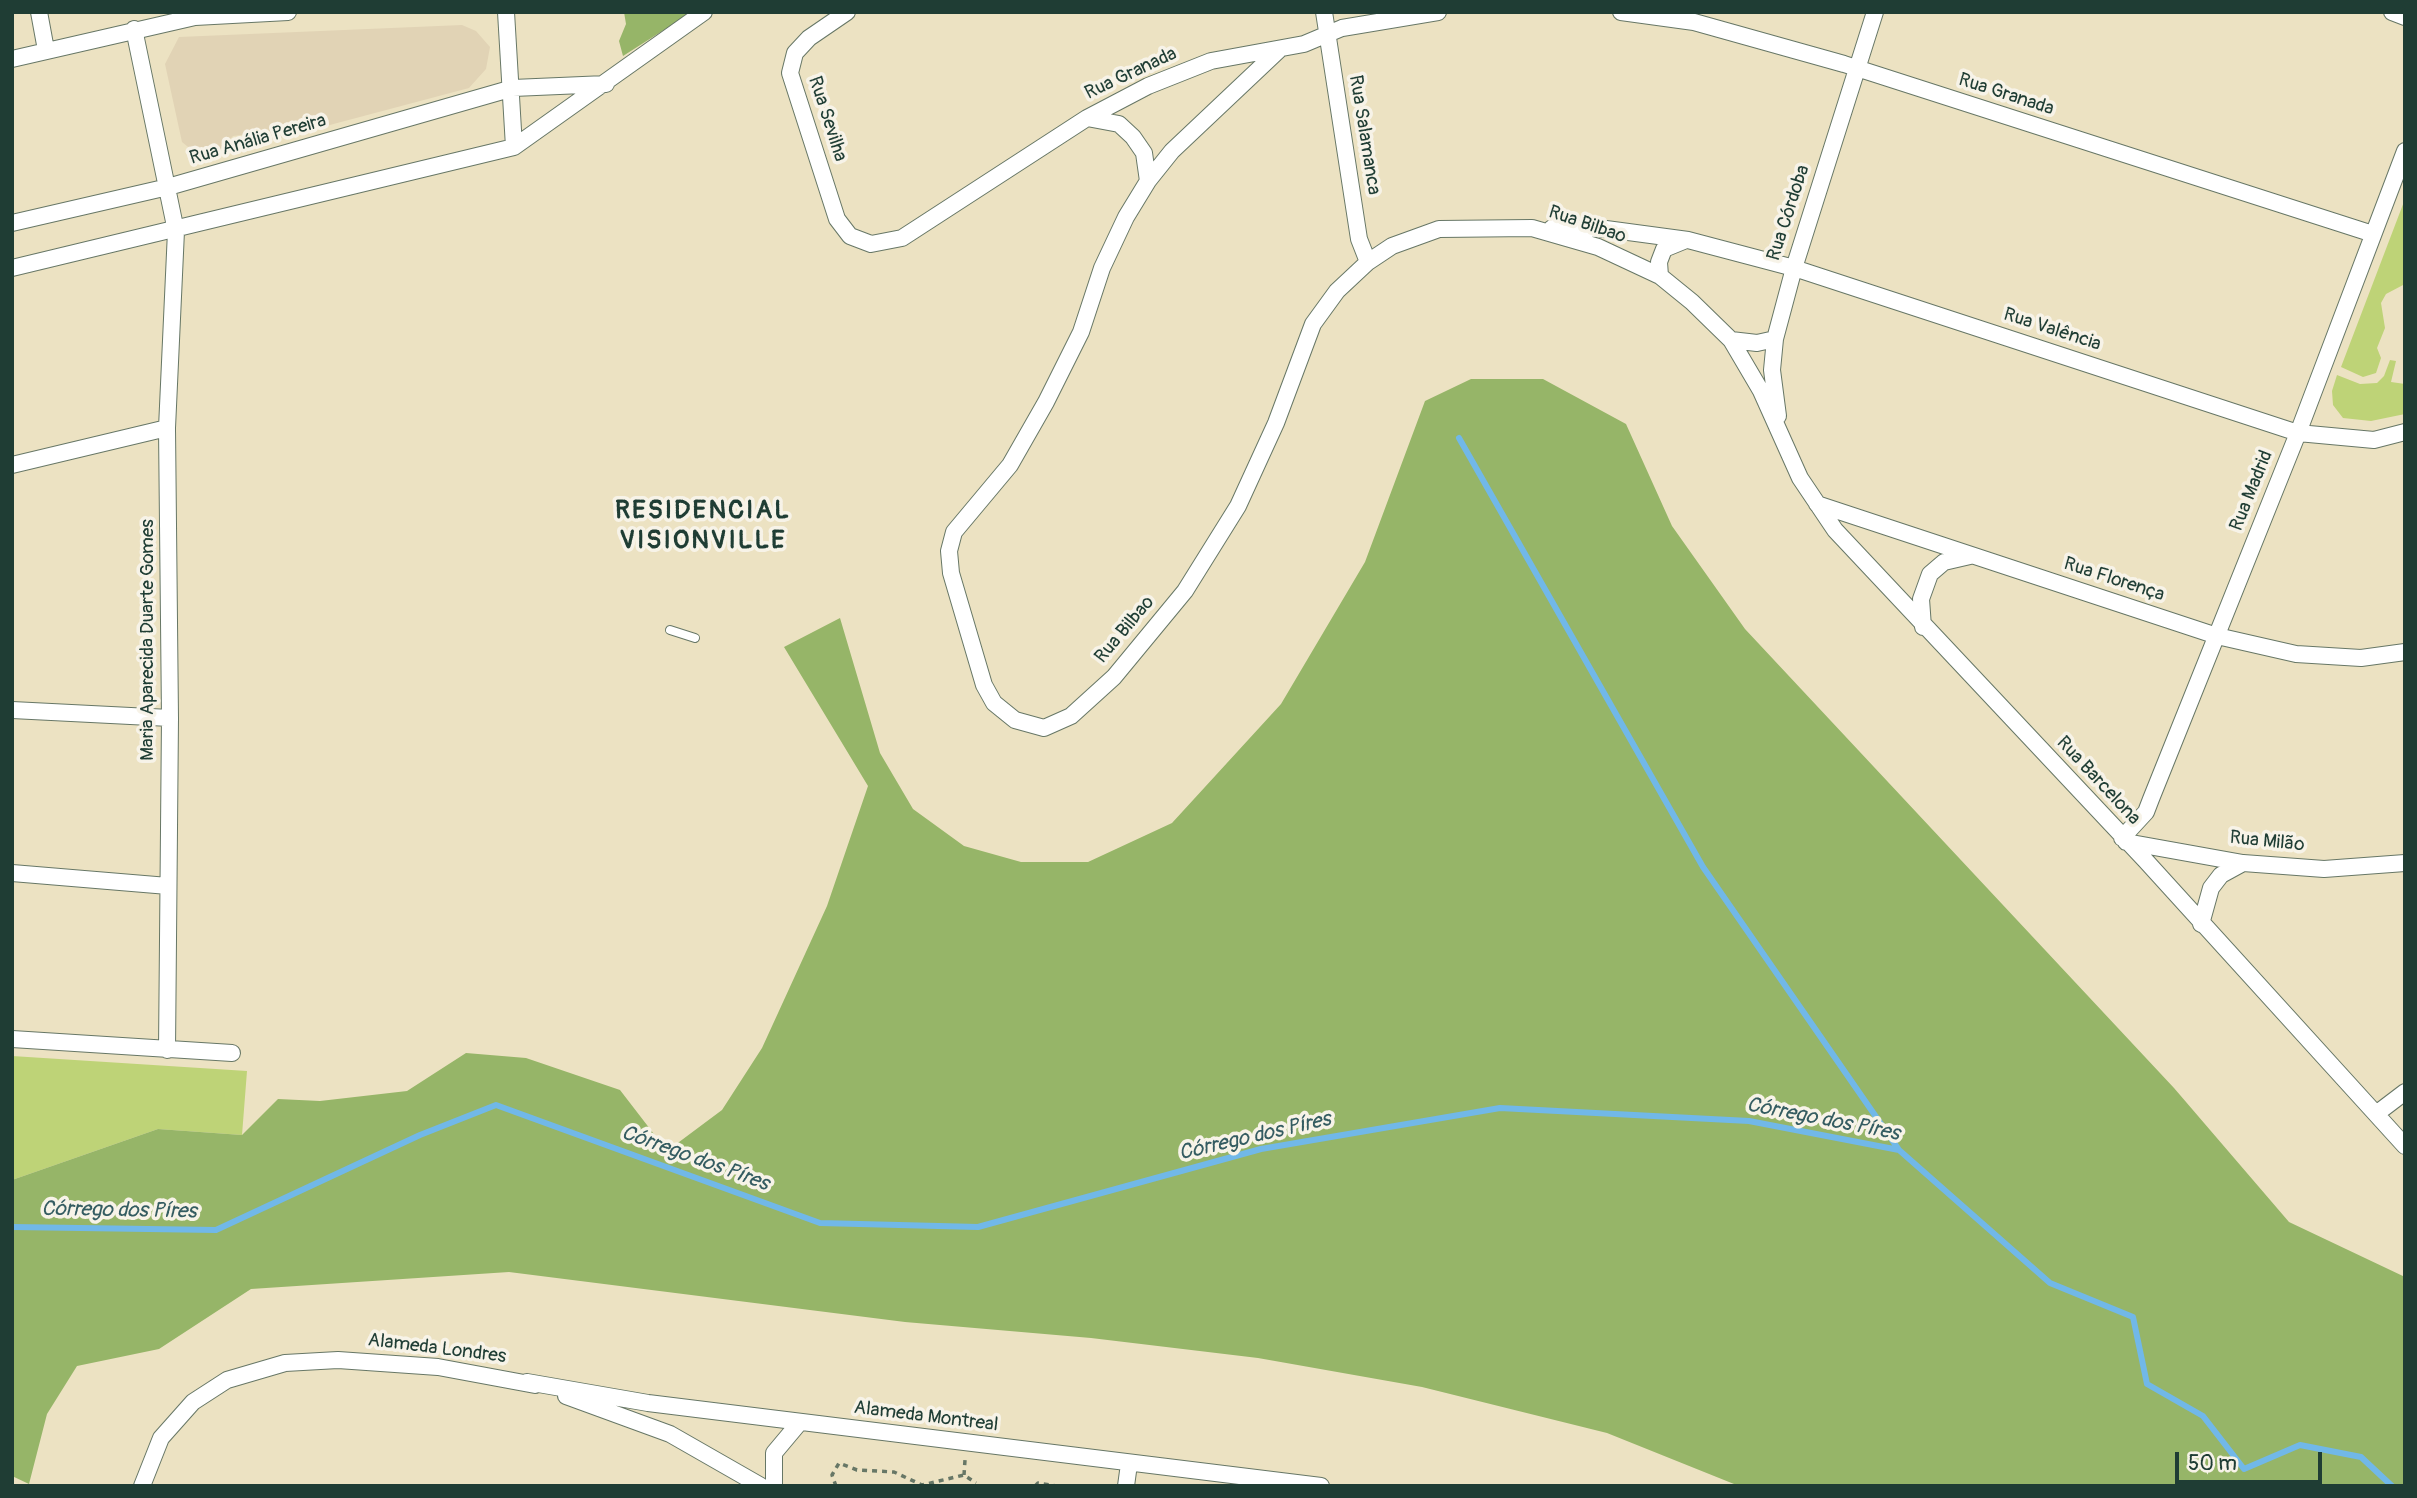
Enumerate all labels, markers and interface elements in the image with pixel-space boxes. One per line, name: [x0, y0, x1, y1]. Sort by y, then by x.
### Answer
street label: Rua Granada: [1081, 43, 1181, 105]
street label: Rua Granada: [1955, 69, 2057, 121]
street label: Rua Salamanca: [1343, 73, 1385, 197]
street label: Rua Sevilha: [803, 74, 851, 164]
street label: Rua Anália Pereira: [187, 110, 329, 170]
street label: Rua Córdoba: [1763, 162, 1815, 264]
street label: Rua Bilbao: [1545, 201, 1629, 249]
street label: Rua Valência: [2000, 304, 2104, 356]
street label: Rua Madrid: [2226, 447, 2278, 535]
district label: RESIDENCIAL VISIONVILLE: [616, 495, 790, 556]
street label: Maria Aparecida Duarte Gomes: [137, 519, 159, 761]
street label: Rua Florença: [2061, 553, 2167, 607]
street label: Rua Bilbao: [1090, 592, 1160, 668]
street label: Rua Barcelona: [2051, 732, 2145, 830]
street label: Rua Milão: [2228, 827, 2306, 857]
water label: Córrego dos Píres: [1744, 1093, 1902, 1147]
water label: Córrego dos Píres: [1177, 1107, 1333, 1167]
water label: Córrego dos Píres: [618, 1121, 772, 1197]
water label: Córrego dos Píres: [41, 1197, 197, 1225]
street label: Alameda Londres: [367, 1329, 507, 1369]
street label: Alameda Montreal: [853, 1397, 999, 1437]
scale bar: [2179, 1438, 2326, 1482]
text: 50 m: [2188, 1450, 2237, 1477]

